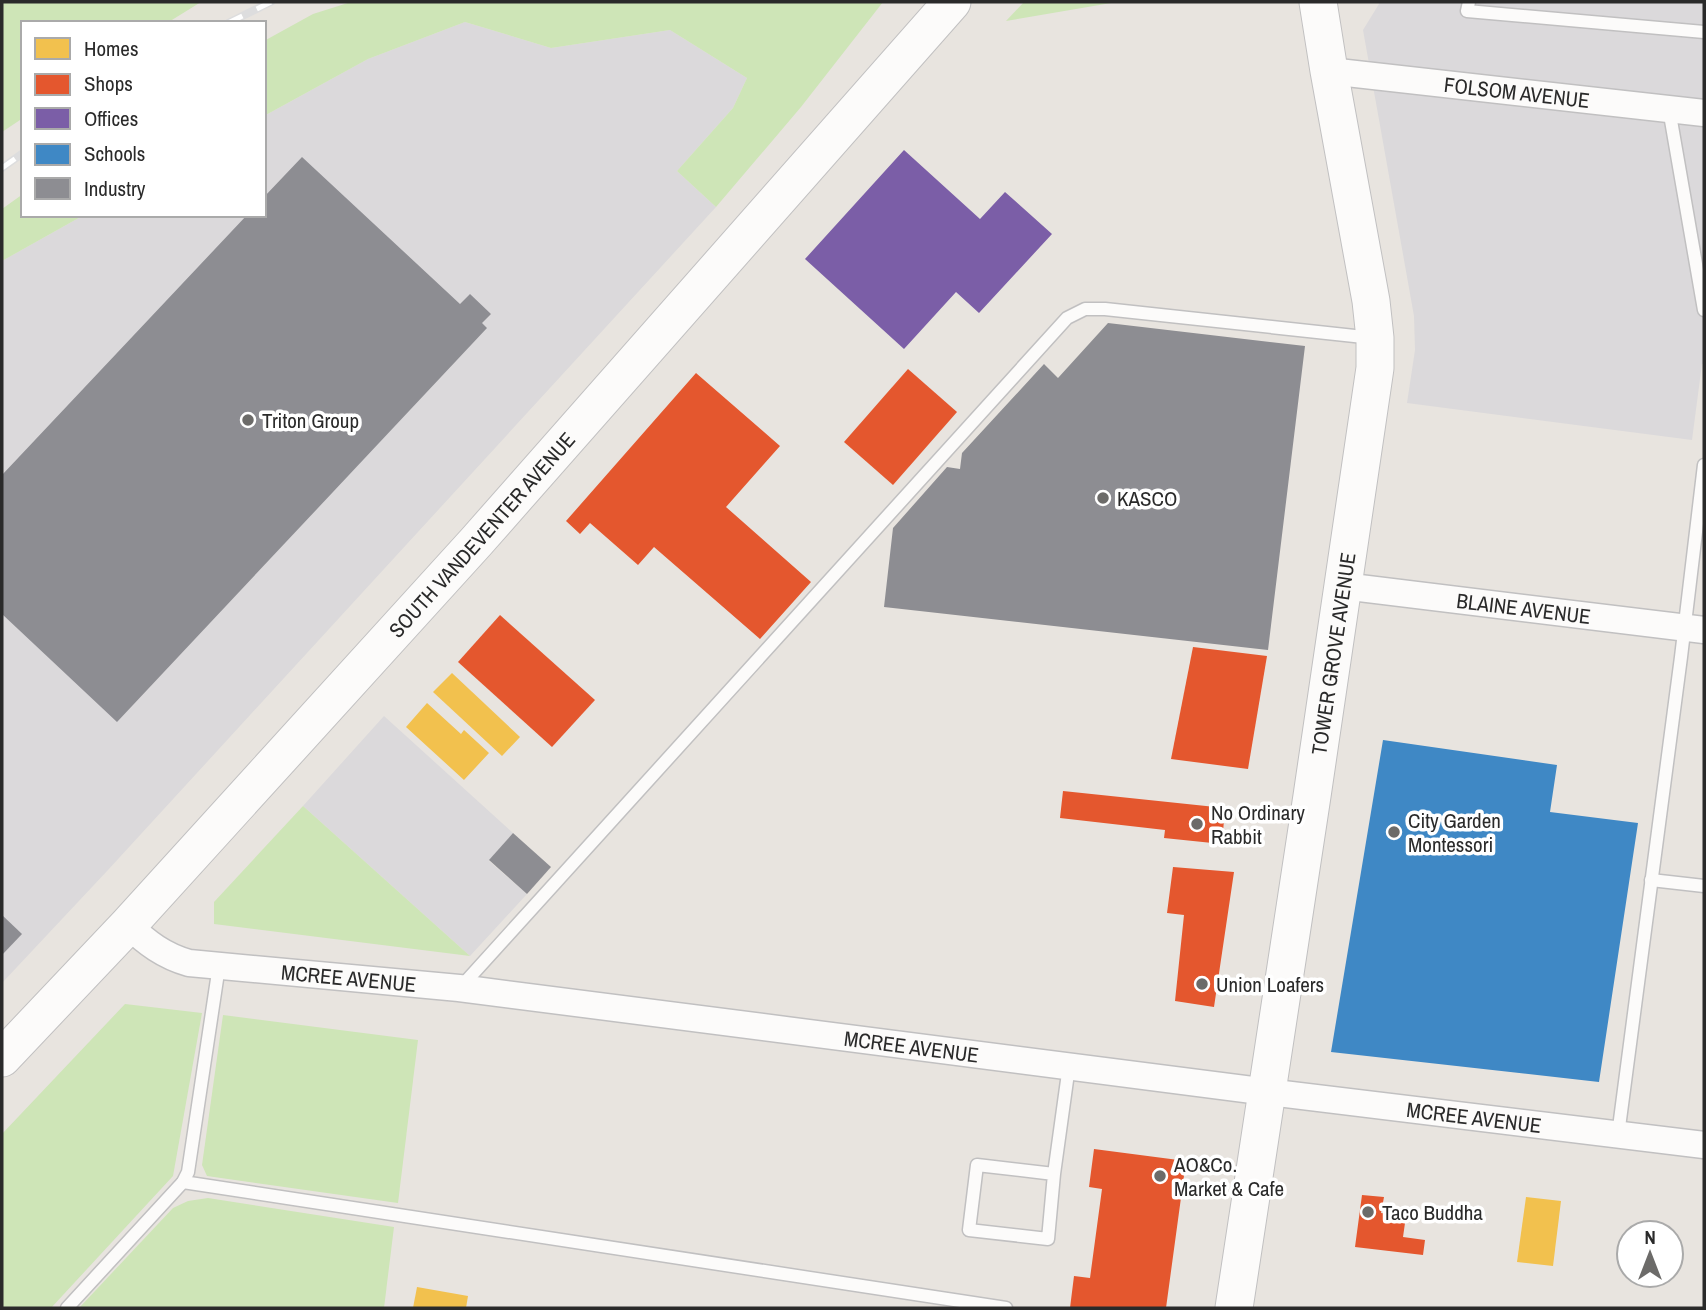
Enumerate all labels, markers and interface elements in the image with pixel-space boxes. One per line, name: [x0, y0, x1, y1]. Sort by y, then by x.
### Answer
legend: [21, 21, 266, 217]
text: Homes: [84, 34, 139, 63]
text: Shops: [84, 69, 133, 98]
street label: FOLSOM AVENUE: [1443, 69, 1591, 115]
text: Offices: [84, 104, 138, 133]
text: Schools: [84, 139, 145, 168]
text: Industry: [84, 174, 146, 203]
place label: Triton Group: [262, 406, 359, 435]
marker: Triton Group: [240, 412, 256, 428]
street label: SOUTH VANDEVENTER AVENUE: [382, 425, 581, 644]
place label: KASCO: [1117, 484, 1177, 513]
marker: KASCO: [1095, 490, 1111, 506]
street label: TOWER GROVE AVENUE: [1304, 550, 1362, 757]
street label: BLAINE AVENUE: [1455, 585, 1592, 631]
place label: No Ordinary Rabbit: [1211, 798, 1305, 851]
place label: City Garden Montessori: [1408, 806, 1501, 859]
marker: No Ordinary Rabbit: [1189, 816, 1205, 832]
marker: City Garden Montessori: [1386, 824, 1402, 840]
street label: MCREE AVENUE: [280, 957, 418, 998]
place label: Union Loafers: [1216, 970, 1324, 999]
marker: Union Loafers: [1194, 976, 1210, 992]
street label: MCREE AVENUE: [842, 1023, 981, 1069]
street label: MCREE AVENUE: [1405, 1094, 1543, 1140]
place label: AO&Co. Market & Cafe: [1173, 1150, 1284, 1203]
marker: AO&Co. Market & Cafe: [1152, 1168, 1168, 1184]
place label: Taco Buddha: [1382, 1198, 1483, 1227]
marker: Taco Buddha: [1360, 1204, 1376, 1220]
north arrow: [1615, 1219, 1685, 1289]
text: N: [1644, 1224, 1656, 1250]

